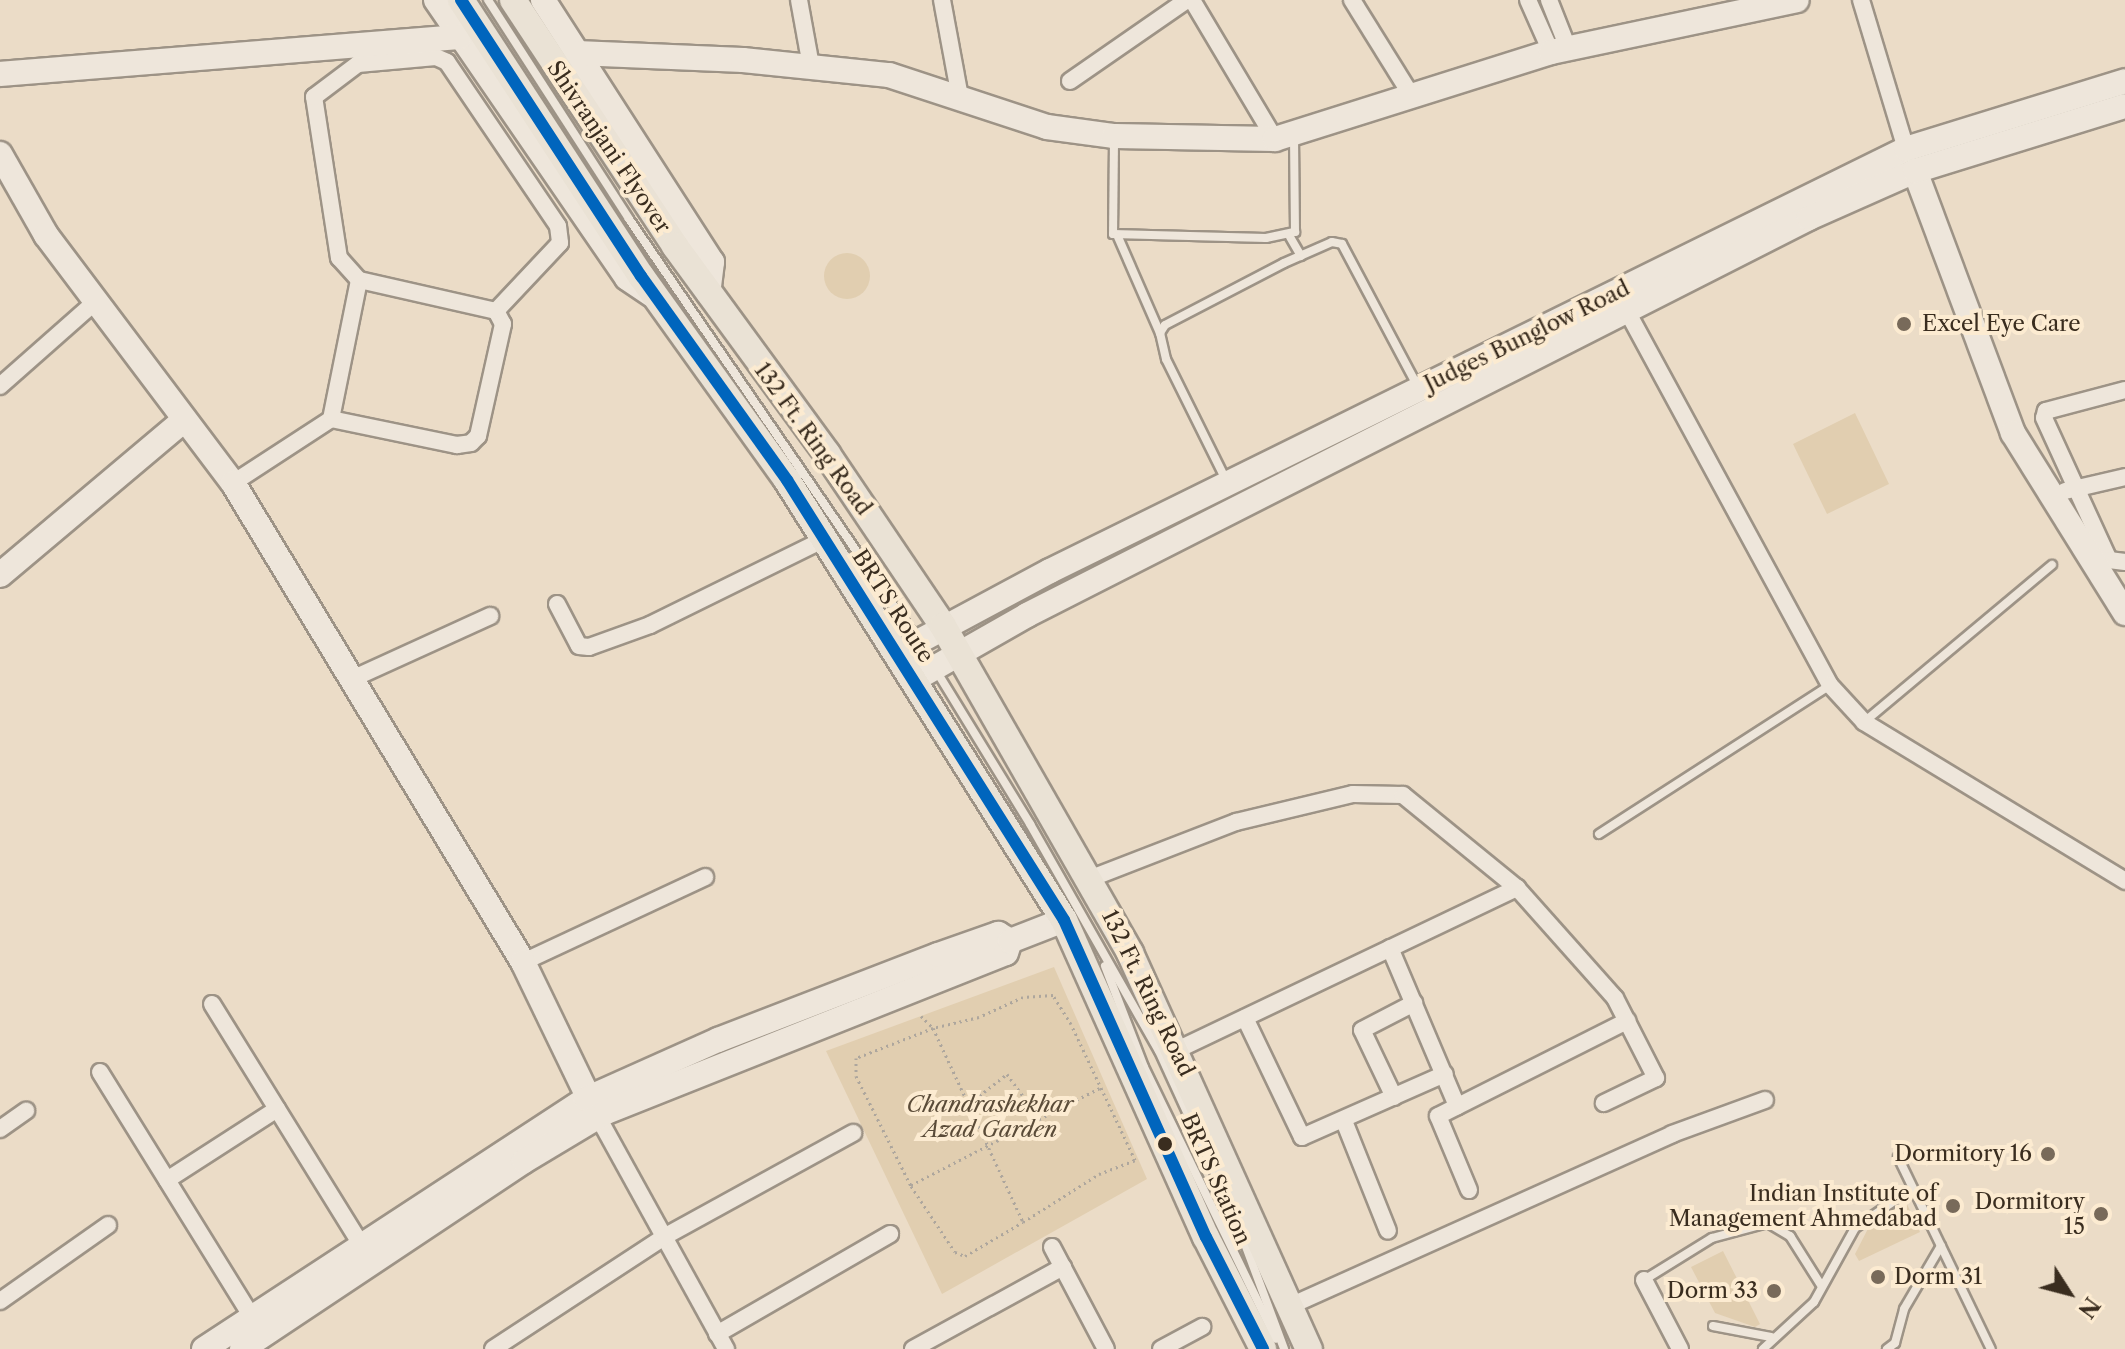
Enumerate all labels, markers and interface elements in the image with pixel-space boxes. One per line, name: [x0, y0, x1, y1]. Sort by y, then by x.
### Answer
street label: Shivranjani Flyover: [542, 56, 676, 238]
street label: Judges Bunglow Road: [1420, 275, 1634, 397]
place label: Excel Eye Care: [1922, 311, 2081, 337]
marker: Excel Eye Care: [1893, 313, 1915, 335]
street label: 132 Ft. Ring Road: [749, 358, 877, 520]
street label: BRTS Route: [847, 545, 939, 667]
street label: 132 Ft. Ring Road: [1096, 905, 1200, 1081]
park label: Chandrashekhar Azad Garden: [907, 1091, 1073, 1142]
street label: BRTS Station: [1175, 1109, 1257, 1249]
unlabelled marker: [1157, 1136, 1173, 1152]
place label: Dormitory 16: [1893, 1141, 2032, 1167]
marker: Dormitory 16: [2039, 1145, 2057, 1163]
place label: Indian Institute of Management Ahmedabad: [1668, 1180, 1937, 1232]
place label: Dormitory 15: [1974, 1188, 2085, 1240]
marker: Indian Institute of Management Ahmedabad: [1944, 1197, 1962, 1215]
marker: Dormitory 15: [2092, 1205, 2110, 1223]
north arrow: [2029, 1253, 2109, 1333]
place label: Dorm 31: [1894, 1264, 1982, 1290]
marker: Dorm 31: [1869, 1268, 1887, 1286]
place label: Dorm 33: [1667, 1278, 1758, 1304]
marker: Dorm 33: [1765, 1282, 1783, 1300]
text: N: [2072, 1292, 2105, 1323]

